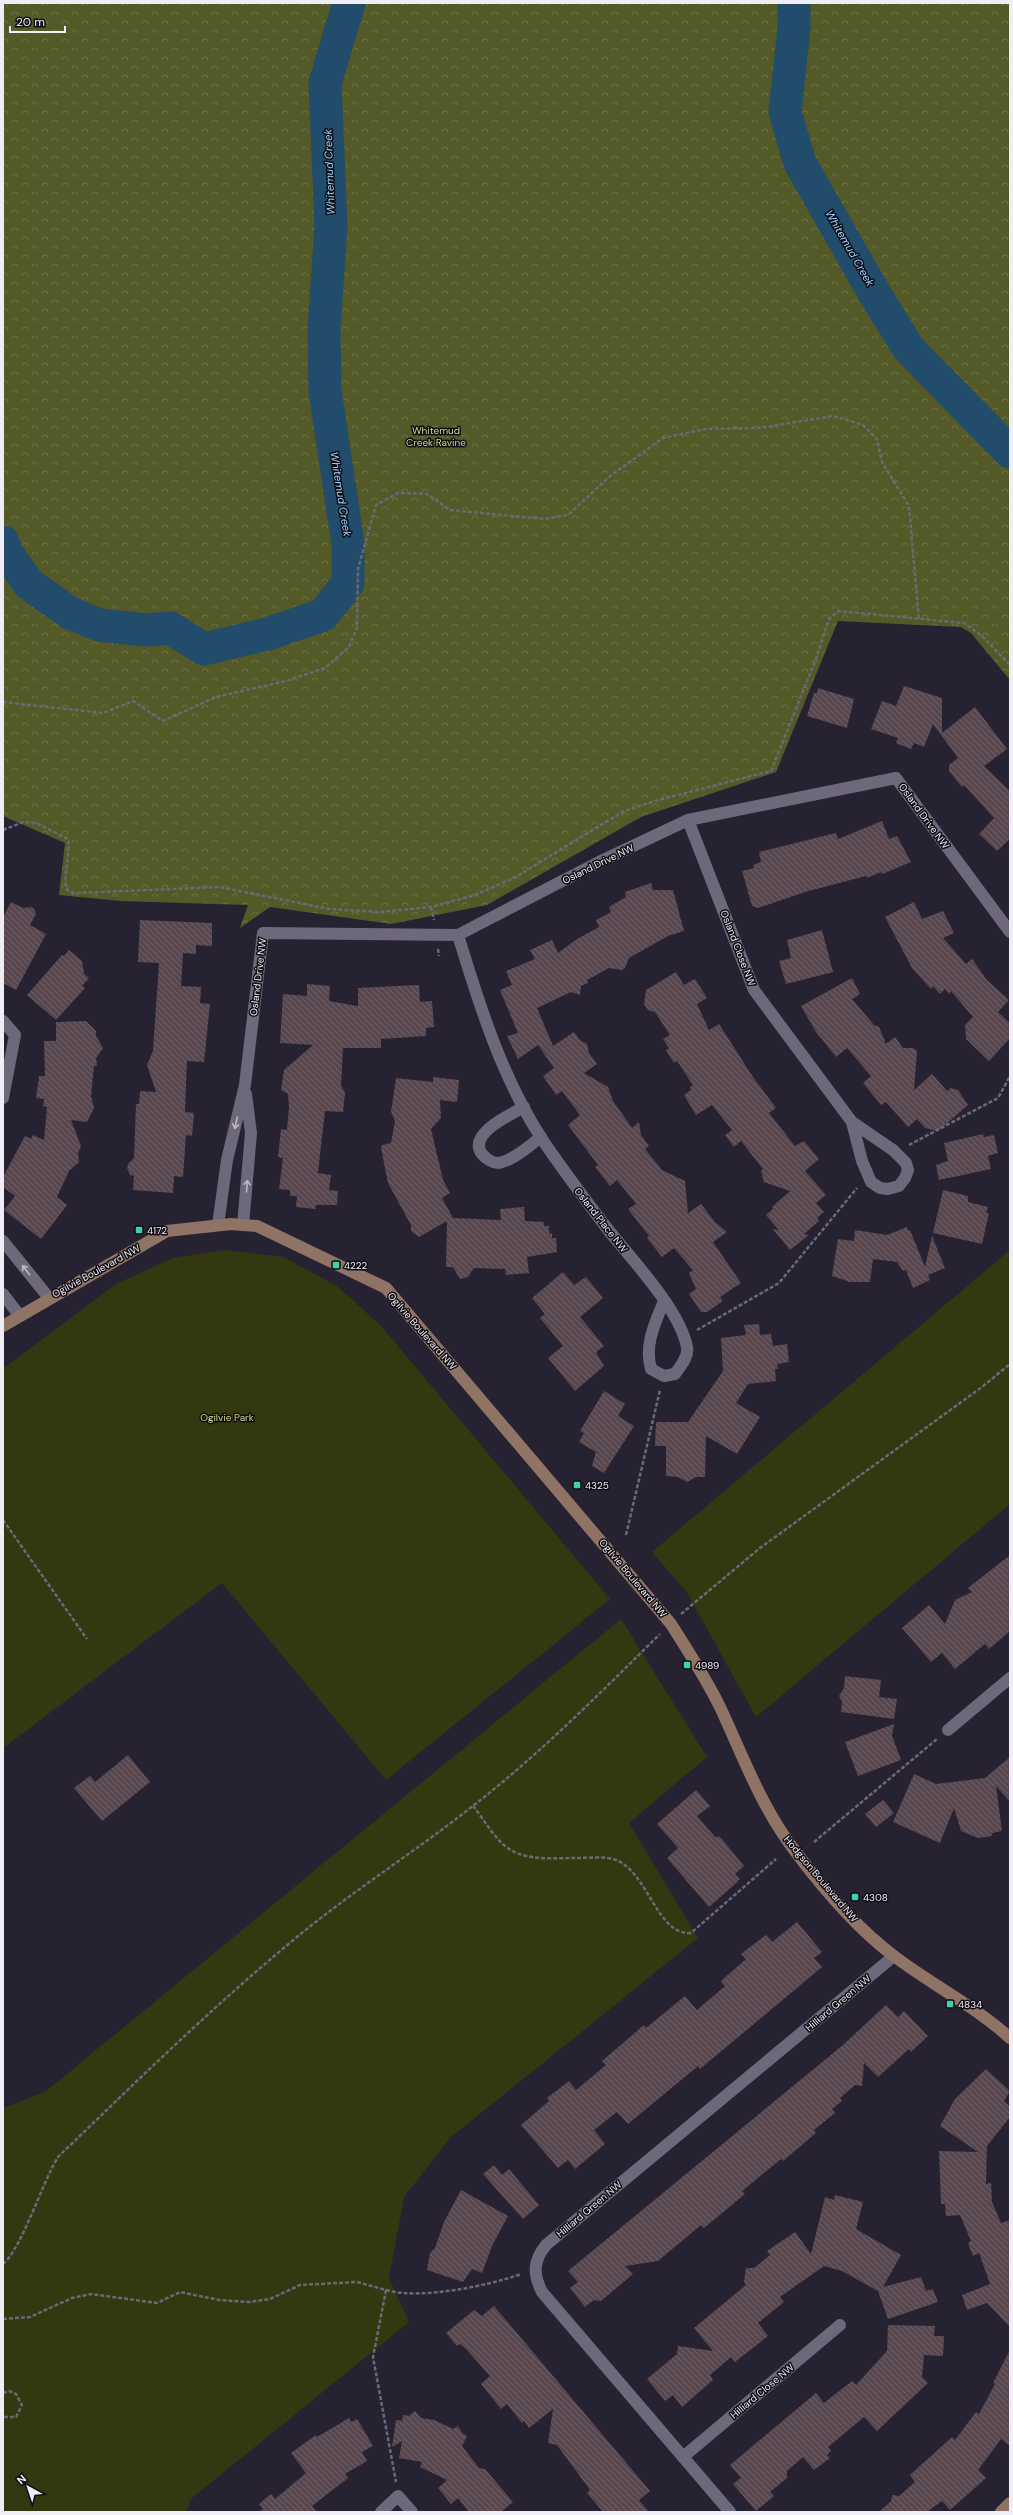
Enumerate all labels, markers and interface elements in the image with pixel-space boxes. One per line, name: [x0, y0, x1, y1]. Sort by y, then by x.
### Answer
scale bar: [10, 8, 65, 34]
text: 20 m: [16, 14, 45, 30]
water label: Whitemud Creek: [320, 128, 337, 215]
water label: Whitemud Creek: [822, 207, 878, 289]
park label: Whitemud Creek Ravine: [406, 424, 466, 449]
water label: Whitemud Creek: [327, 450, 355, 538]
street label: Osland Drive NW: [896, 781, 952, 852]
street label: Osland Drive NW: [560, 841, 636, 887]
street label: Osland Close NW: [718, 908, 759, 988]
street label: Osland Drive NW: [247, 937, 269, 1017]
one-way arrow: [232, 1116, 239, 1129]
one-way arrow: [244, 1180, 251, 1193]
street label: Osland Place NW: [571, 1185, 631, 1255]
place label: 4172: [147, 1224, 167, 1237]
marker: 4172: [134, 1225, 144, 1235]
street label: Ogilvie Boulevard NW: [50, 1241, 143, 1301]
place label: 4222: [344, 1259, 368, 1272]
marker: 4222: [331, 1260, 341, 1270]
one-way arrow: [21, 1264, 30, 1275]
street label: Ogilvie Boulevard NW: [385, 1289, 460, 1373]
park label: Ogilvie Park: [200, 1411, 254, 1424]
place label: 4325: [585, 1479, 609, 1492]
marker: 4325: [572, 1480, 582, 1490]
street label: Ogilvie Boulevard NW: [596, 1536, 670, 1620]
place label: 4989: [695, 1659, 719, 1672]
marker: 4989: [682, 1660, 692, 1670]
street label: Hodgson Boulevard NW: [781, 1833, 861, 1925]
place label: 4308: [863, 1891, 888, 1904]
marker: 4308: [850, 1892, 860, 1902]
street label: Hilliard Green NW: [803, 1972, 874, 2034]
place label: 4834: [958, 1998, 982, 2011]
marker: 4834: [945, 1999, 955, 2009]
street label: Hilliard Green NW: [554, 2178, 625, 2240]
street label: Hilliard Close NW: [727, 2360, 797, 2421]
north arrow: [8, 2467, 48, 2507]
text: N: [14, 2471, 29, 2487]

